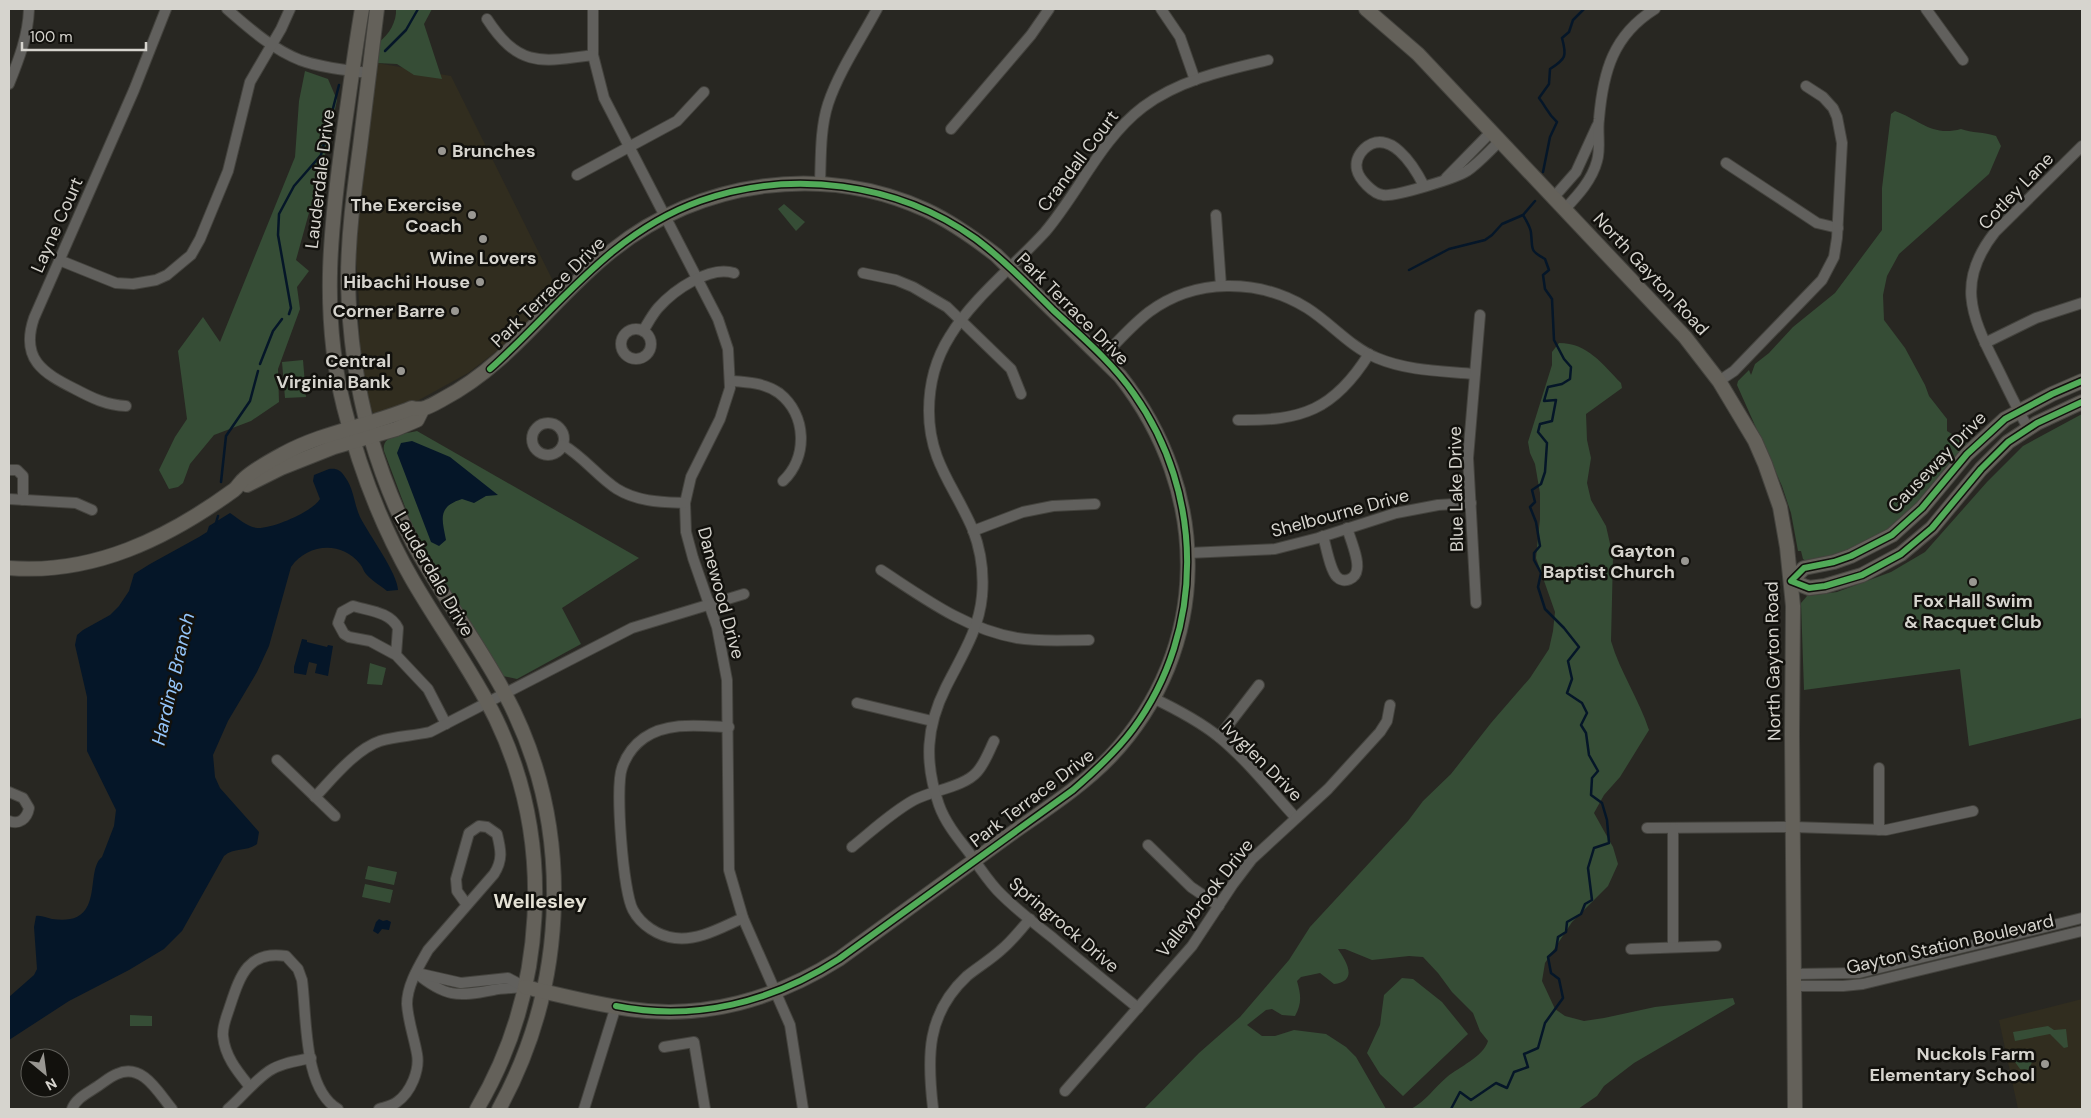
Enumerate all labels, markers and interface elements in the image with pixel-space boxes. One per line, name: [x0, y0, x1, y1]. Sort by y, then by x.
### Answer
scale bar: [22, 20, 146, 52]
text: 100 m: [30, 27, 73, 47]
street label: Crandall Court: [1032, 105, 1124, 217]
street label: Lauderdale Drive: [300, 108, 340, 250]
place label: Brunches: [452, 139, 536, 163]
marker: Brunches: [436, 145, 448, 157]
street label: Cotley Lane: [1973, 147, 2059, 235]
street label: Layne Court: [25, 174, 89, 276]
place label: The Exercise Coach: [350, 193, 462, 238]
street label: North Gayton Road: [1588, 207, 1714, 341]
marker: The Exercise Coach: [466, 209, 478, 221]
street label: Park Terrace Drive: [486, 231, 610, 353]
marker: Wine Lovers: [477, 233, 489, 245]
place label: Wine Lovers: [429, 246, 537, 270]
street label: Park Terrace Drive: [1011, 247, 1135, 371]
place label: Hibachi House: [343, 270, 470, 294]
marker: Hibachi House: [474, 276, 486, 288]
place label: Corner Barre: [332, 299, 445, 323]
marker: Corner Barre: [449, 305, 461, 317]
place label: Central Virginia Bank: [276, 349, 392, 394]
marker: Central Virginia Bank: [395, 365, 407, 377]
street label: Causeway Drive: [1882, 406, 1992, 518]
street label: Blue Lake Drive: [1443, 426, 1469, 552]
street label: Shelbourne Drive: [1268, 483, 1412, 543]
street label: Lauderdale Drive: [389, 507, 479, 641]
street label: Danewood Drive: [692, 524, 750, 662]
place label: Gayton Baptist Church: [1543, 539, 1675, 584]
marker: Gayton Baptist Church: [1679, 555, 1691, 567]
marker: Fox Hall Swim & Racquet Club: [1967, 576, 1979, 588]
street label: North Gayton Road: [1760, 581, 1786, 741]
place label: Fox Hall Swim & Racquet Club: [1904, 589, 2042, 634]
water label: Harding Branch: [146, 610, 200, 748]
street label: Ivyglen Drive: [1216, 715, 1308, 807]
street label: Park Terrace Drive: [965, 743, 1099, 853]
street label: Valleybrook Drive: [1151, 834, 1259, 962]
street label: Springrock Drive: [1004, 872, 1124, 978]
district label: Wellesley: [493, 888, 587, 914]
street label: Gayton Station Boulevard: [1844, 908, 2056, 980]
place label: Nuckols Farm Elementary School: [1869, 1042, 2035, 1087]
north arrow: [20, 1048, 70, 1098]
marker: Nuckols Farm Elementary School: [2039, 1058, 2051, 1070]
text: N: [42, 1074, 60, 1095]

